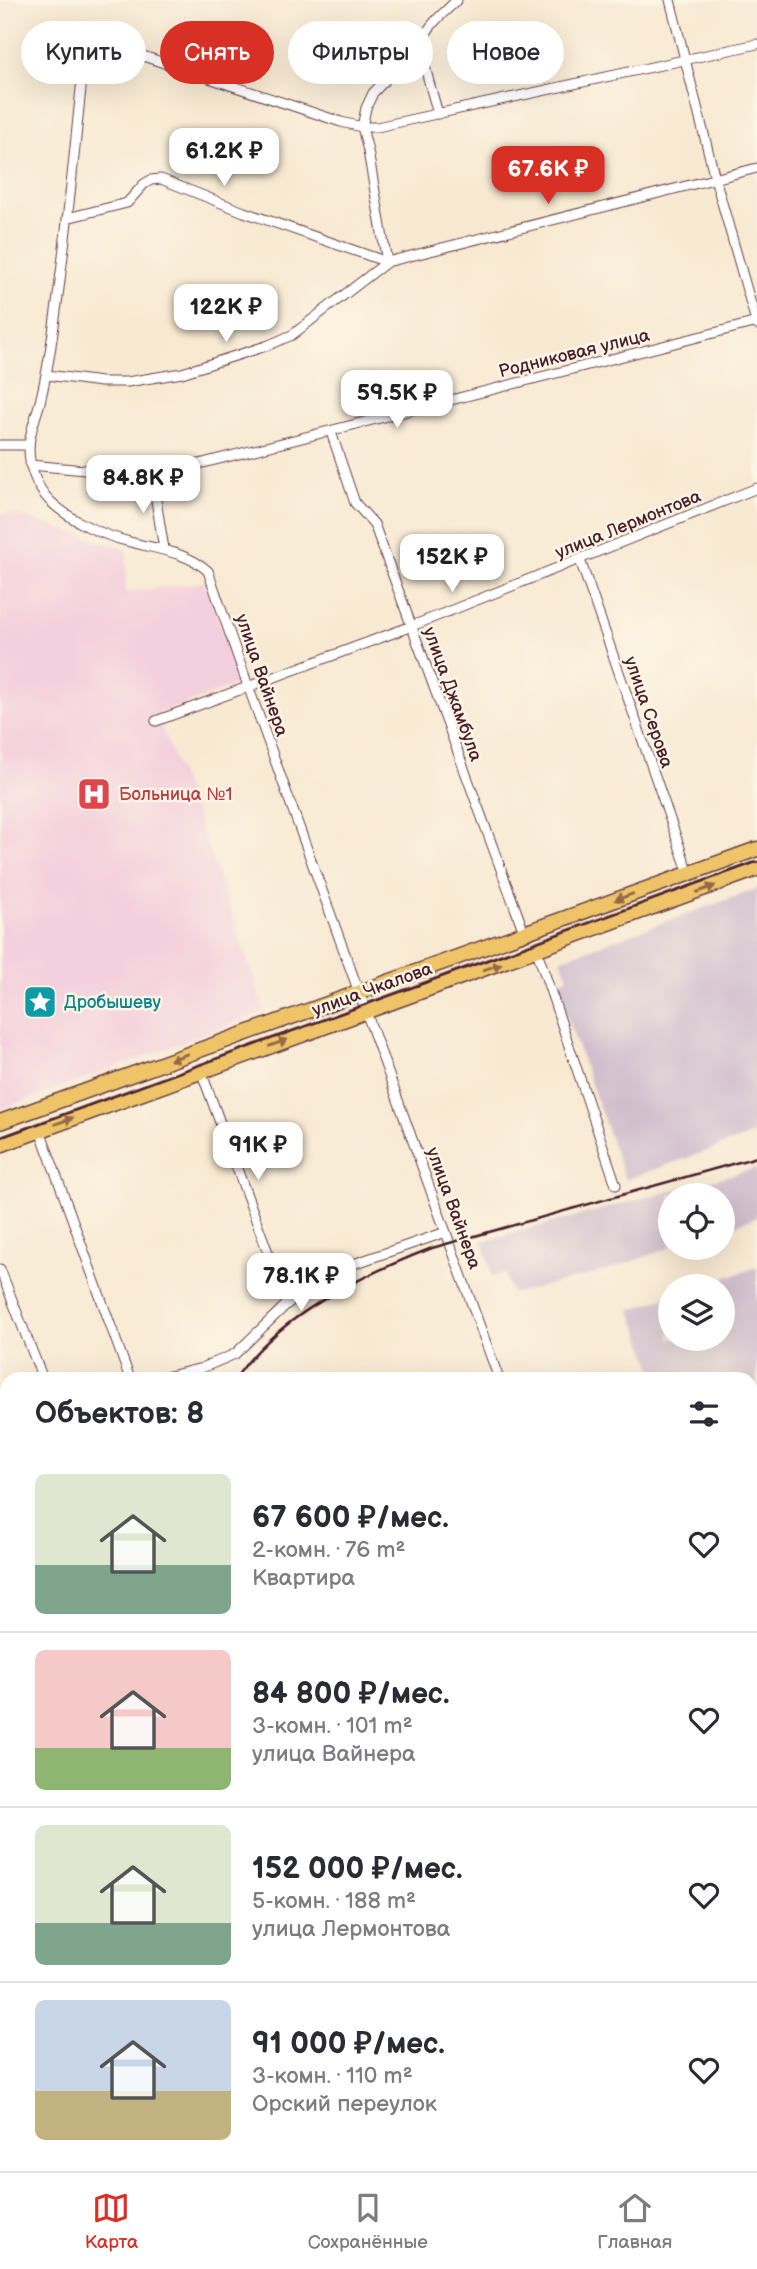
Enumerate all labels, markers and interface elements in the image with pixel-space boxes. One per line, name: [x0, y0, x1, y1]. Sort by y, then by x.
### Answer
chip: Купить: [21, 21, 146, 84]
chip: Снять: [160, 21, 274, 84]
chip: Фильтры: [288, 21, 433, 84]
chip: Новое: [447, 21, 564, 84]
pin: 61.2K ₽: [159, 128, 289, 188]
text: 61.2K ₽: [185, 137, 263, 165]
pin: 67.6K ₽: [483, 146, 613, 206]
text: 67.6K ₽: [508, 155, 588, 183]
pin: 122K ₽: [169, 284, 283, 344]
text: 122K ₽: [190, 293, 262, 321]
street label: Родниковая улица: [496, 324, 652, 382]
pin: 59.5K ₽: [332, 370, 462, 430]
text: 59.5K ₽: [357, 379, 437, 407]
pin: 84.8K ₽: [78, 456, 208, 515]
text: 84.8K ₽: [102, 464, 184, 492]
street label: улица Лермонтова: [552, 486, 704, 563]
pin: 152K ₽: [395, 534, 509, 594]
text: 152K ₽: [416, 543, 488, 571]
street label: улица Вайнера: [231, 611, 292, 739]
street label: улица Джамбула: [419, 624, 487, 764]
street label: улица Серова: [620, 654, 678, 771]
hospital icon: Больница №1: [75, 775, 113, 813]
place label: Больница №1: [119, 784, 232, 805]
one-way arrow: [695, 883, 716, 894]
one-way arrow: [613, 892, 634, 903]
street label: улица Чкалова: [309, 958, 435, 1021]
one-way arrow: [482, 961, 503, 972]
place icon: Дробышеву: [21, 983, 59, 1021]
place label: Дробышеву: [64, 992, 161, 1013]
one-way arrow: [267, 1037, 288, 1048]
one-way arrow: [169, 1052, 190, 1063]
one-way arrow: [53, 1115, 74, 1126]
pin: 91K ₽: [209, 1122, 307, 1182]
text: 91K ₽: [229, 1131, 287, 1159]
street label: улица Вайнера: [422, 1144, 485, 1272]
map controls: [658, 1183, 735, 1351]
button: locate: [658, 1183, 735, 1260]
pin: 78.1K ₽: [236, 1254, 366, 1313]
text: 78.1K ₽: [263, 1262, 339, 1290]
button: layers: [658, 1274, 735, 1351]
icon: filters: [685, 1395, 723, 1433]
text: Объектов: 8: [35, 1396, 204, 1432]
text: 67 600 ₽/мес.: [252, 1500, 449, 1536]
icon: home: [91, 1502, 175, 1586]
icon: heart: [685, 1525, 723, 1563]
text: 2-комн. · 76 m²: [252, 1536, 405, 1564]
text: Квартира: [252, 1564, 355, 1592]
text: 84 800 ₽/мес.: [252, 1676, 450, 1712]
icon: home: [91, 1678, 175, 1762]
icon: heart: [685, 1701, 723, 1739]
text: 3-комн. · 101 m²: [252, 1712, 413, 1740]
text: улица Вайнера: [252, 1740, 416, 1768]
text: 152 000 ₽/мес.: [252, 1851, 462, 1887]
icon: home: [91, 1853, 175, 1937]
icon: heart: [685, 1876, 723, 1914]
text: 5-комн. · 188 m²: [252, 1887, 416, 1915]
text: улица Лермонтова: [252, 1915, 450, 1943]
text: 91 000 ₽/мес.: [252, 2026, 445, 2062]
icon: home: [91, 2028, 175, 2112]
icon: heart: [685, 2051, 723, 2089]
text: 3-комн. · 110 m²: [252, 2062, 413, 2090]
text: Орский переулок: [252, 2090, 437, 2118]
tab: Карта: [85, 2189, 138, 2254]
tab: Сохранённые: [308, 2189, 428, 2254]
tab: Главная: [597, 2189, 672, 2254]

